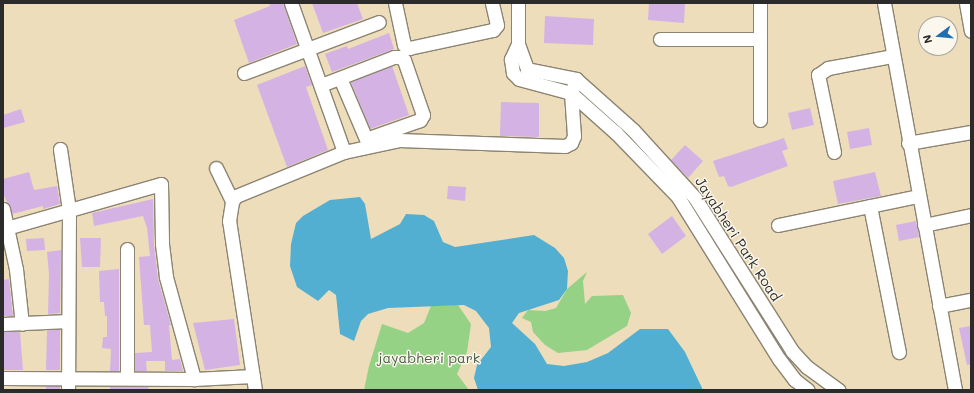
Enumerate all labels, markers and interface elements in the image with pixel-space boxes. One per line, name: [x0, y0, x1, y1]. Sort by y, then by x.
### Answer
north arrow: [918, 16, 958, 56]
text: N: [919, 33, 935, 45]
street label: Jayabheri Park Road: [692, 174, 784, 304]
park label: jayabheri park: [378, 350, 480, 366]

